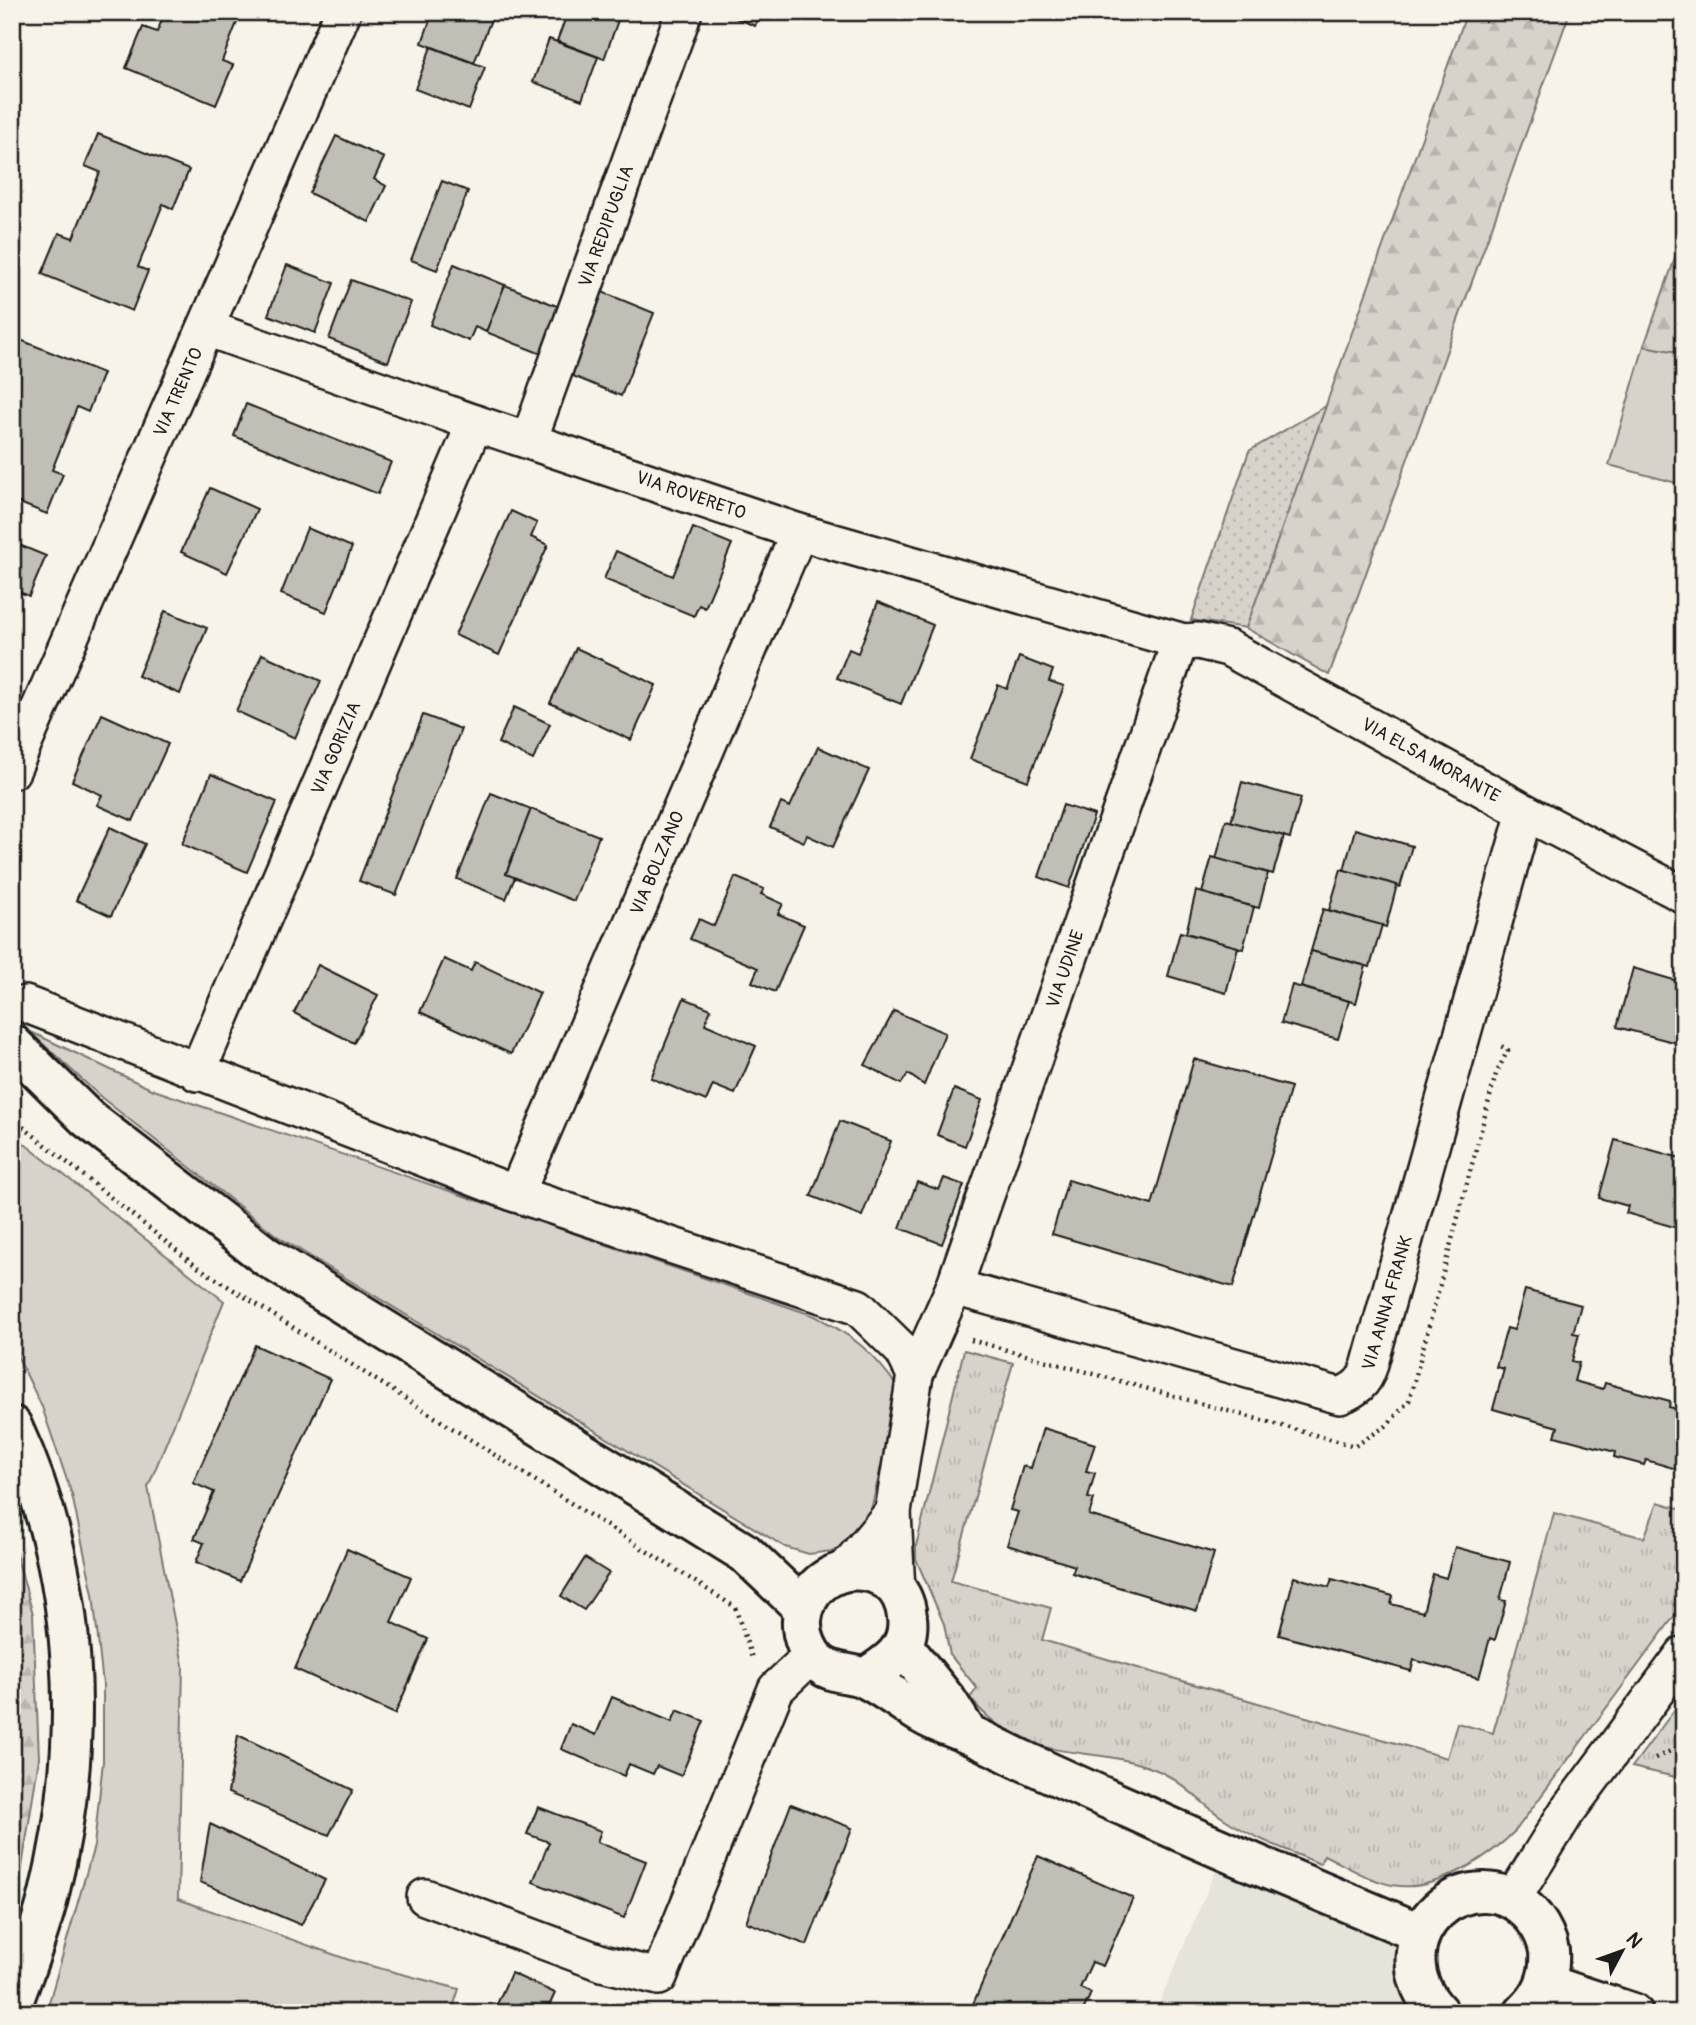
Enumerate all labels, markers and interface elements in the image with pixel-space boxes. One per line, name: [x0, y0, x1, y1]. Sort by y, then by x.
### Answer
street label: VIA REDIPUGLIA: [574, 162, 639, 290]
street label: VIA TRENTO: [149, 344, 208, 440]
street label: VIA ROVERETO: [633, 466, 749, 525]
street label: VIA GORIZIA: [306, 698, 367, 798]
street label: VIA ELSA MORANTE: [1357, 713, 1504, 808]
street label: VIA BOLZANO: [625, 808, 690, 919]
street label: VIA UDINE: [1041, 927, 1090, 1011]
street label: VIA ANNA FRANK: [1357, 1233, 1418, 1373]
north arrow: [1588, 1916, 1658, 1986]
text: N: [1621, 1928, 1647, 1953]

